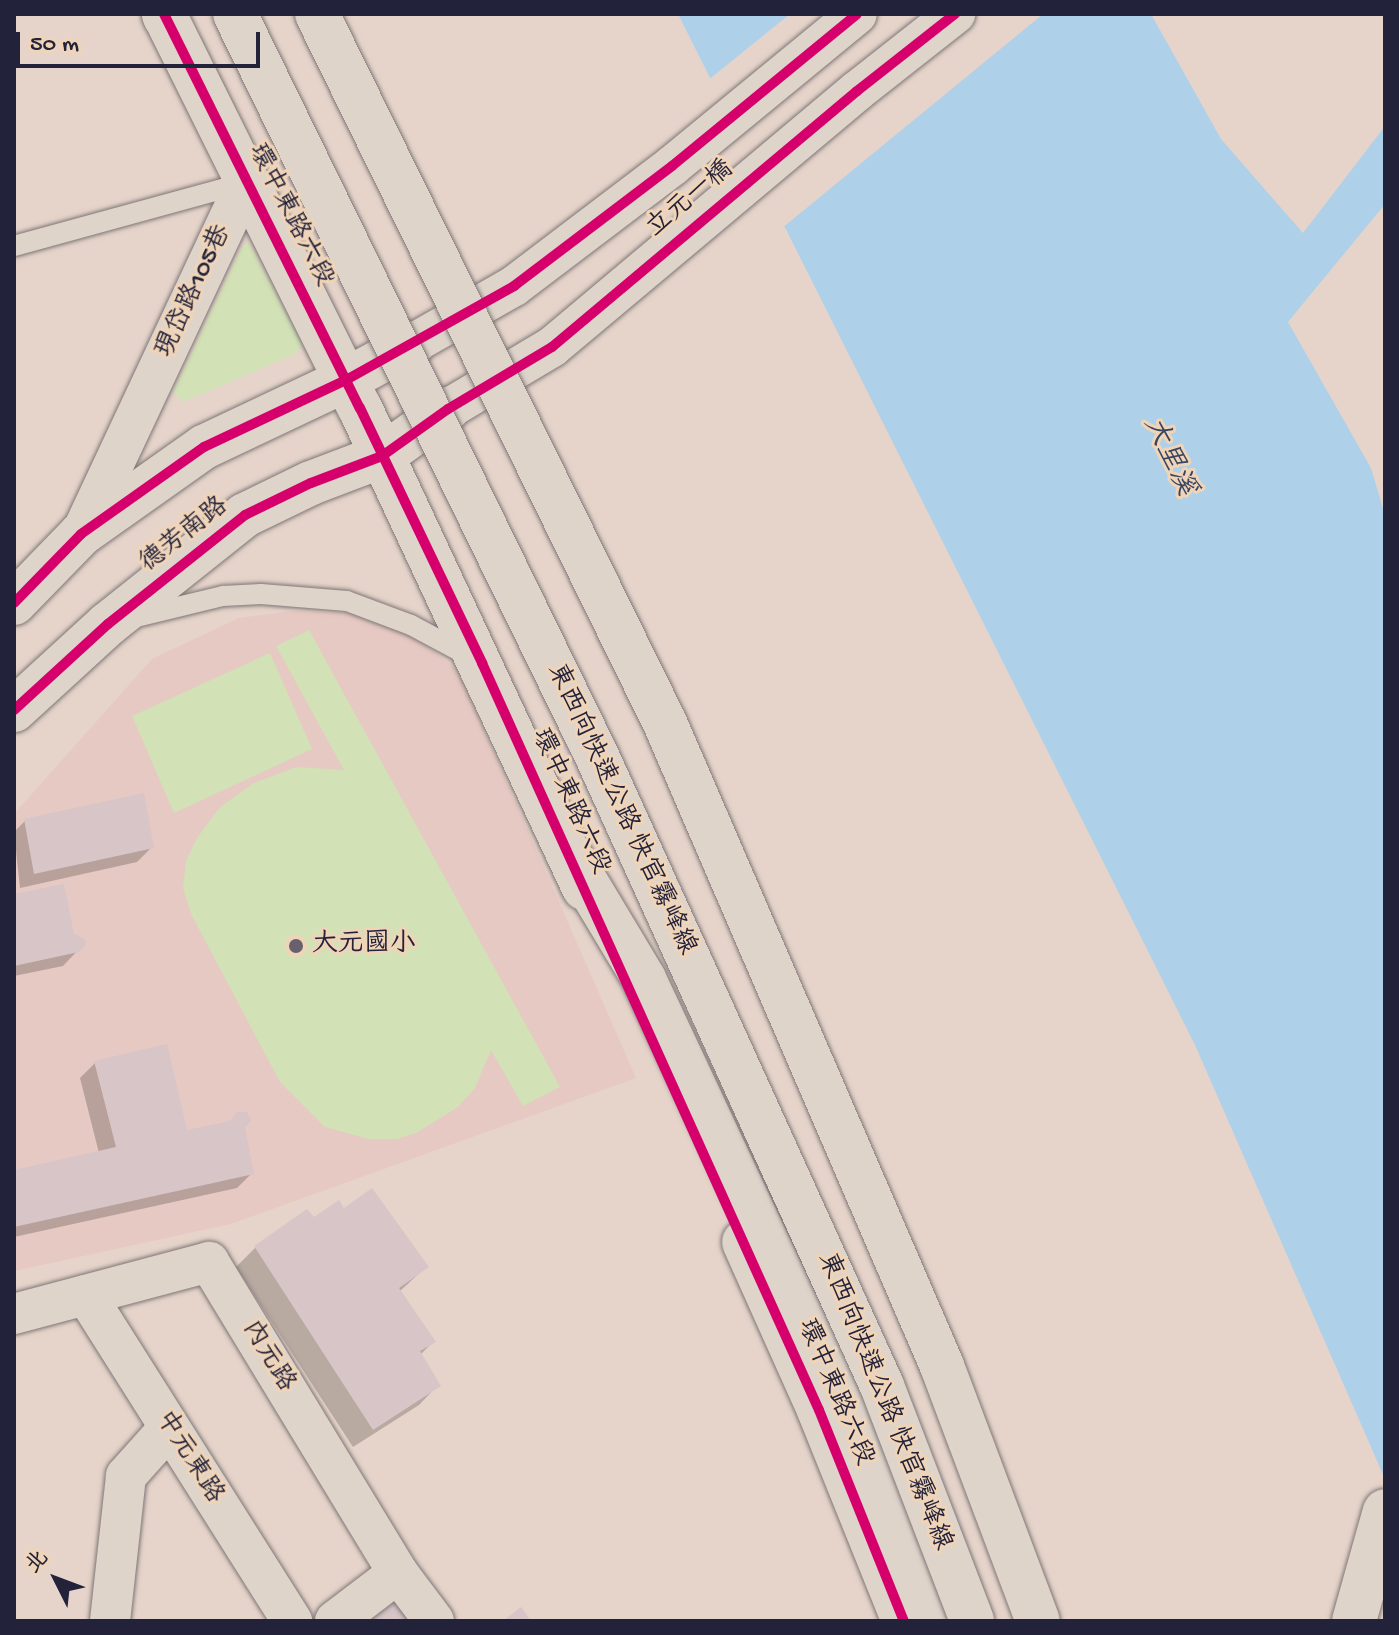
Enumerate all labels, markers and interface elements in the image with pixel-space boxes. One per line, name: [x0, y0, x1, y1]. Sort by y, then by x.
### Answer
scale bar: [20, 16, 264, 66]
text: 50 m: [30, 31, 79, 60]
street label: 環中東路六段: [240, 139, 338, 293]
street label: 立元一橋: [641, 155, 741, 245]
street label: 現岱路105巷: [151, 221, 239, 363]
water label: 大里溪: [1134, 412, 1202, 502]
street label: 德芳南路: [134, 492, 236, 580]
street label: 東西向快速公路 快官霧峰線: [539, 659, 701, 961]
street label: 環中東路六段: [523, 724, 615, 880]
place label: 大元國小: [312, 930, 416, 962]
marker: 大元國小: [287, 937, 305, 955]
street label: 東西向快速公路 快官霧峰線: [809, 1249, 957, 1555]
street label: 環中東路六段: [789, 1315, 879, 1471]
street label: 內元路: [234, 1316, 300, 1398]
street label: 中元東路: [147, 1406, 229, 1510]
north arrow: [16, 1539, 96, 1619]
text: 北: [21, 1546, 55, 1580]

